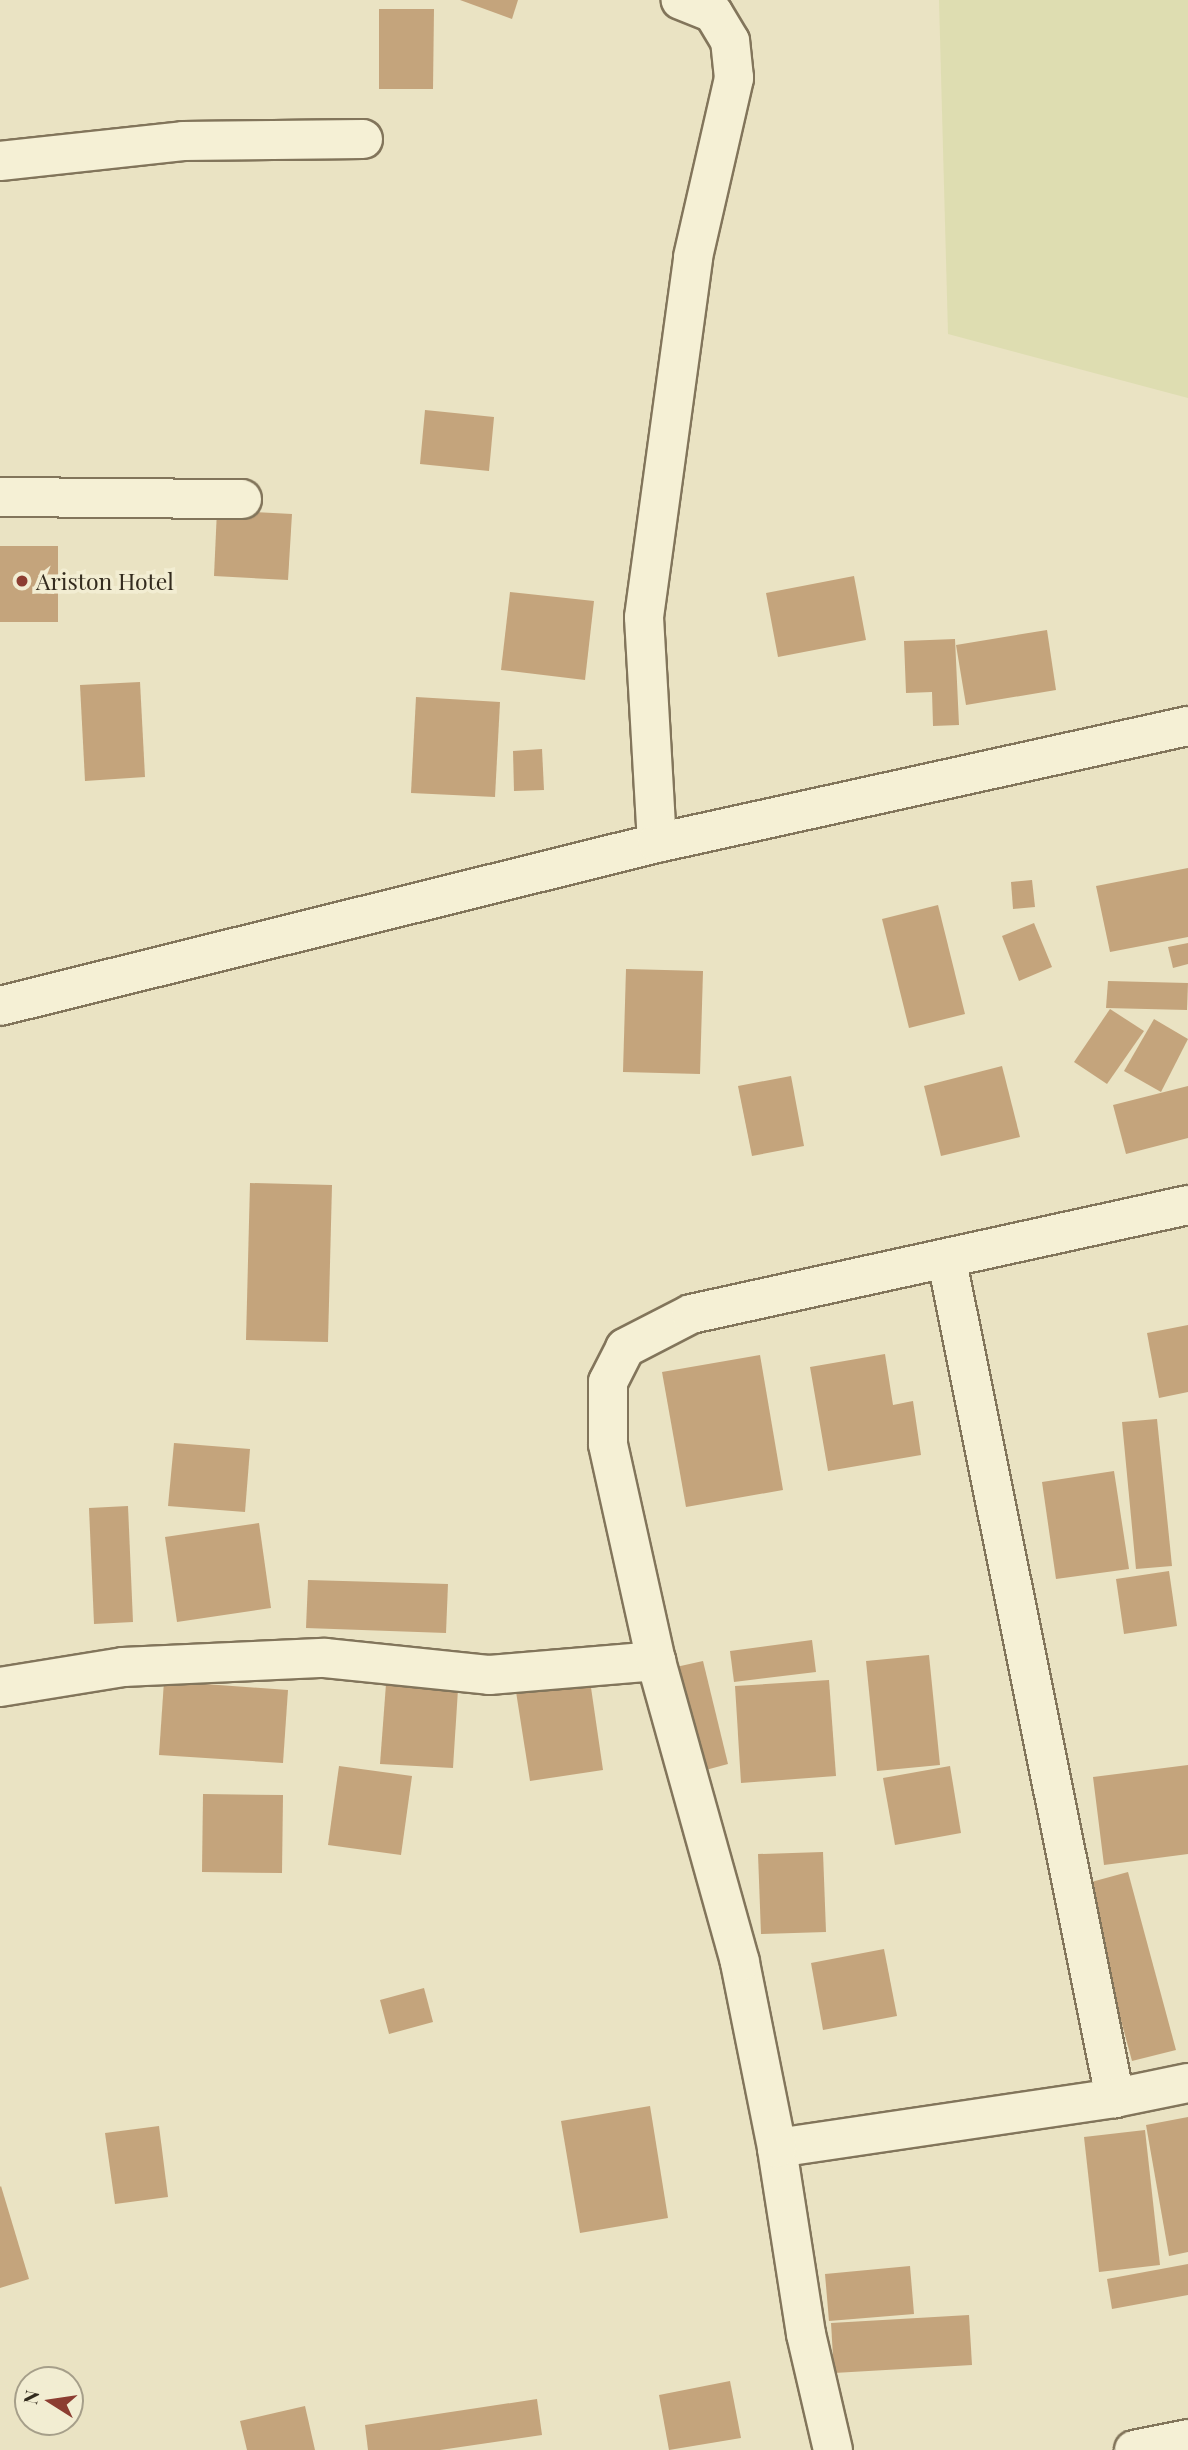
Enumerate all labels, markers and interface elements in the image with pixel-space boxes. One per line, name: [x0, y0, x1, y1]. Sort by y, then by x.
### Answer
place label: Ariston Hotel: [36, 567, 174, 595]
marker: Ariston Hotel: [14, 573, 30, 589]
north arrow: [14, 2366, 84, 2436]
text: N: [16, 2388, 45, 2406]

